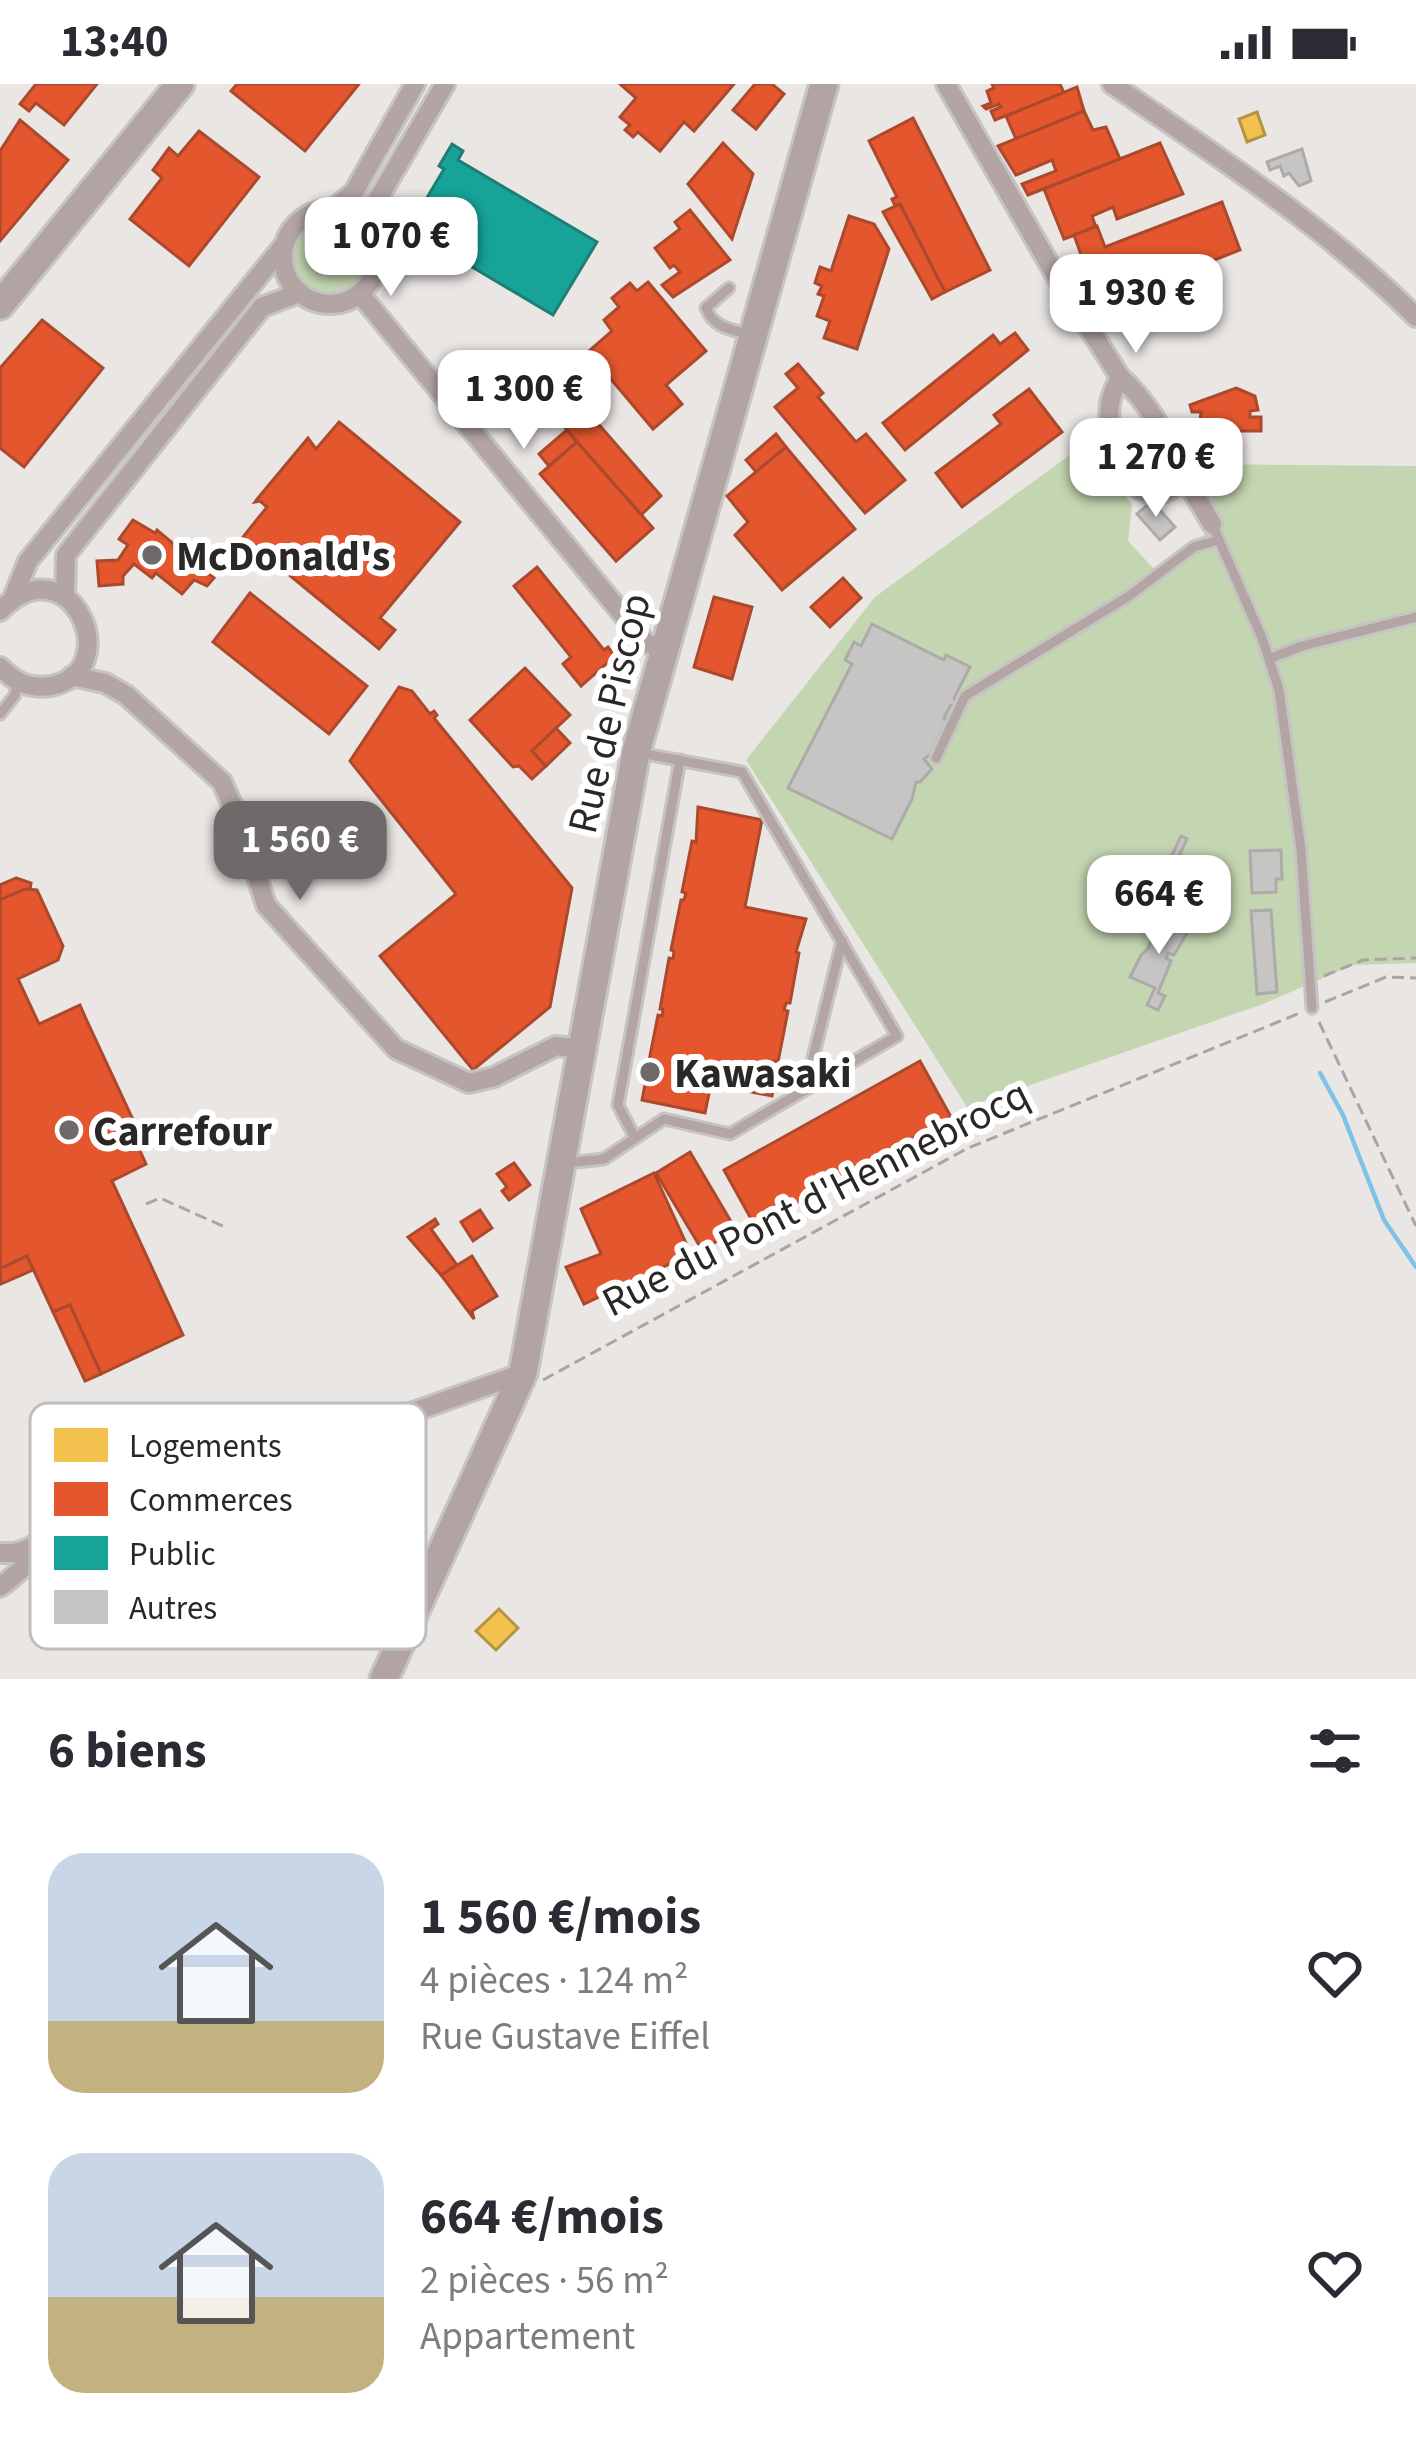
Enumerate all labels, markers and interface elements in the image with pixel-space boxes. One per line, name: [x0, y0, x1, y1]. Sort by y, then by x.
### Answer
text: 13:40: [60, 10, 169, 74]
pin: 1 070 €: [280, 197, 502, 299]
text: 1 070 €: [332, 208, 450, 264]
pin: 1 930 €: [1025, 254, 1247, 356]
text: 1 930 €: [1077, 265, 1195, 321]
pin: 1 300 €: [413, 350, 635, 452]
text: 1 300 €: [465, 361, 583, 417]
pin: 1 270 €: [1045, 418, 1267, 520]
text: 1 270 €: [1097, 429, 1215, 485]
place label: McDonald's: [176, 527, 390, 587]
marker: McDonald's: [139, 542, 165, 568]
street label: Rue de Piscop: [553, 588, 667, 839]
pin: 1 560 €: [189, 801, 411, 903]
text: 1 560 €: [241, 812, 359, 868]
pin: 664 €: [1075, 855, 1243, 957]
text: 664 €: [1114, 866, 1204, 922]
place label: Kawasaki: [674, 1044, 852, 1104]
marker: Kawasaki: [637, 1059, 663, 1085]
street label: Rue du Pont d'Hennebrocq: [592, 1065, 1040, 1333]
place label: Carrefour: [93, 1102, 272, 1162]
marker: Carrefour: [56, 1117, 82, 1143]
legend: [30, 1403, 426, 1649]
text: Logements: [129, 1423, 282, 1470]
text: Commerces: [129, 1477, 292, 1524]
text: Public: [129, 1531, 215, 1578]
text: Autres: [129, 1585, 217, 1632]
text: 6 biens: [48, 1715, 207, 1787]
icon: filters: [1302, 1718, 1368, 1784]
text: 1 560 €/mois: [420, 1881, 701, 1953]
icon: home: [144, 1901, 288, 2045]
icon: heart: [1302, 1940, 1368, 2006]
text: 4 pièces · 124 m²: [420, 1953, 688, 2009]
text: Rue Gustave Eiffel: [420, 2009, 710, 2065]
text: 664 €/mois: [420, 2181, 664, 2253]
icon: home: [144, 2201, 288, 2345]
icon: heart: [1302, 2240, 1368, 2306]
text: 2 pièces · 56 m²: [420, 2253, 669, 2309]
text: Appartement: [420, 2309, 635, 2365]

